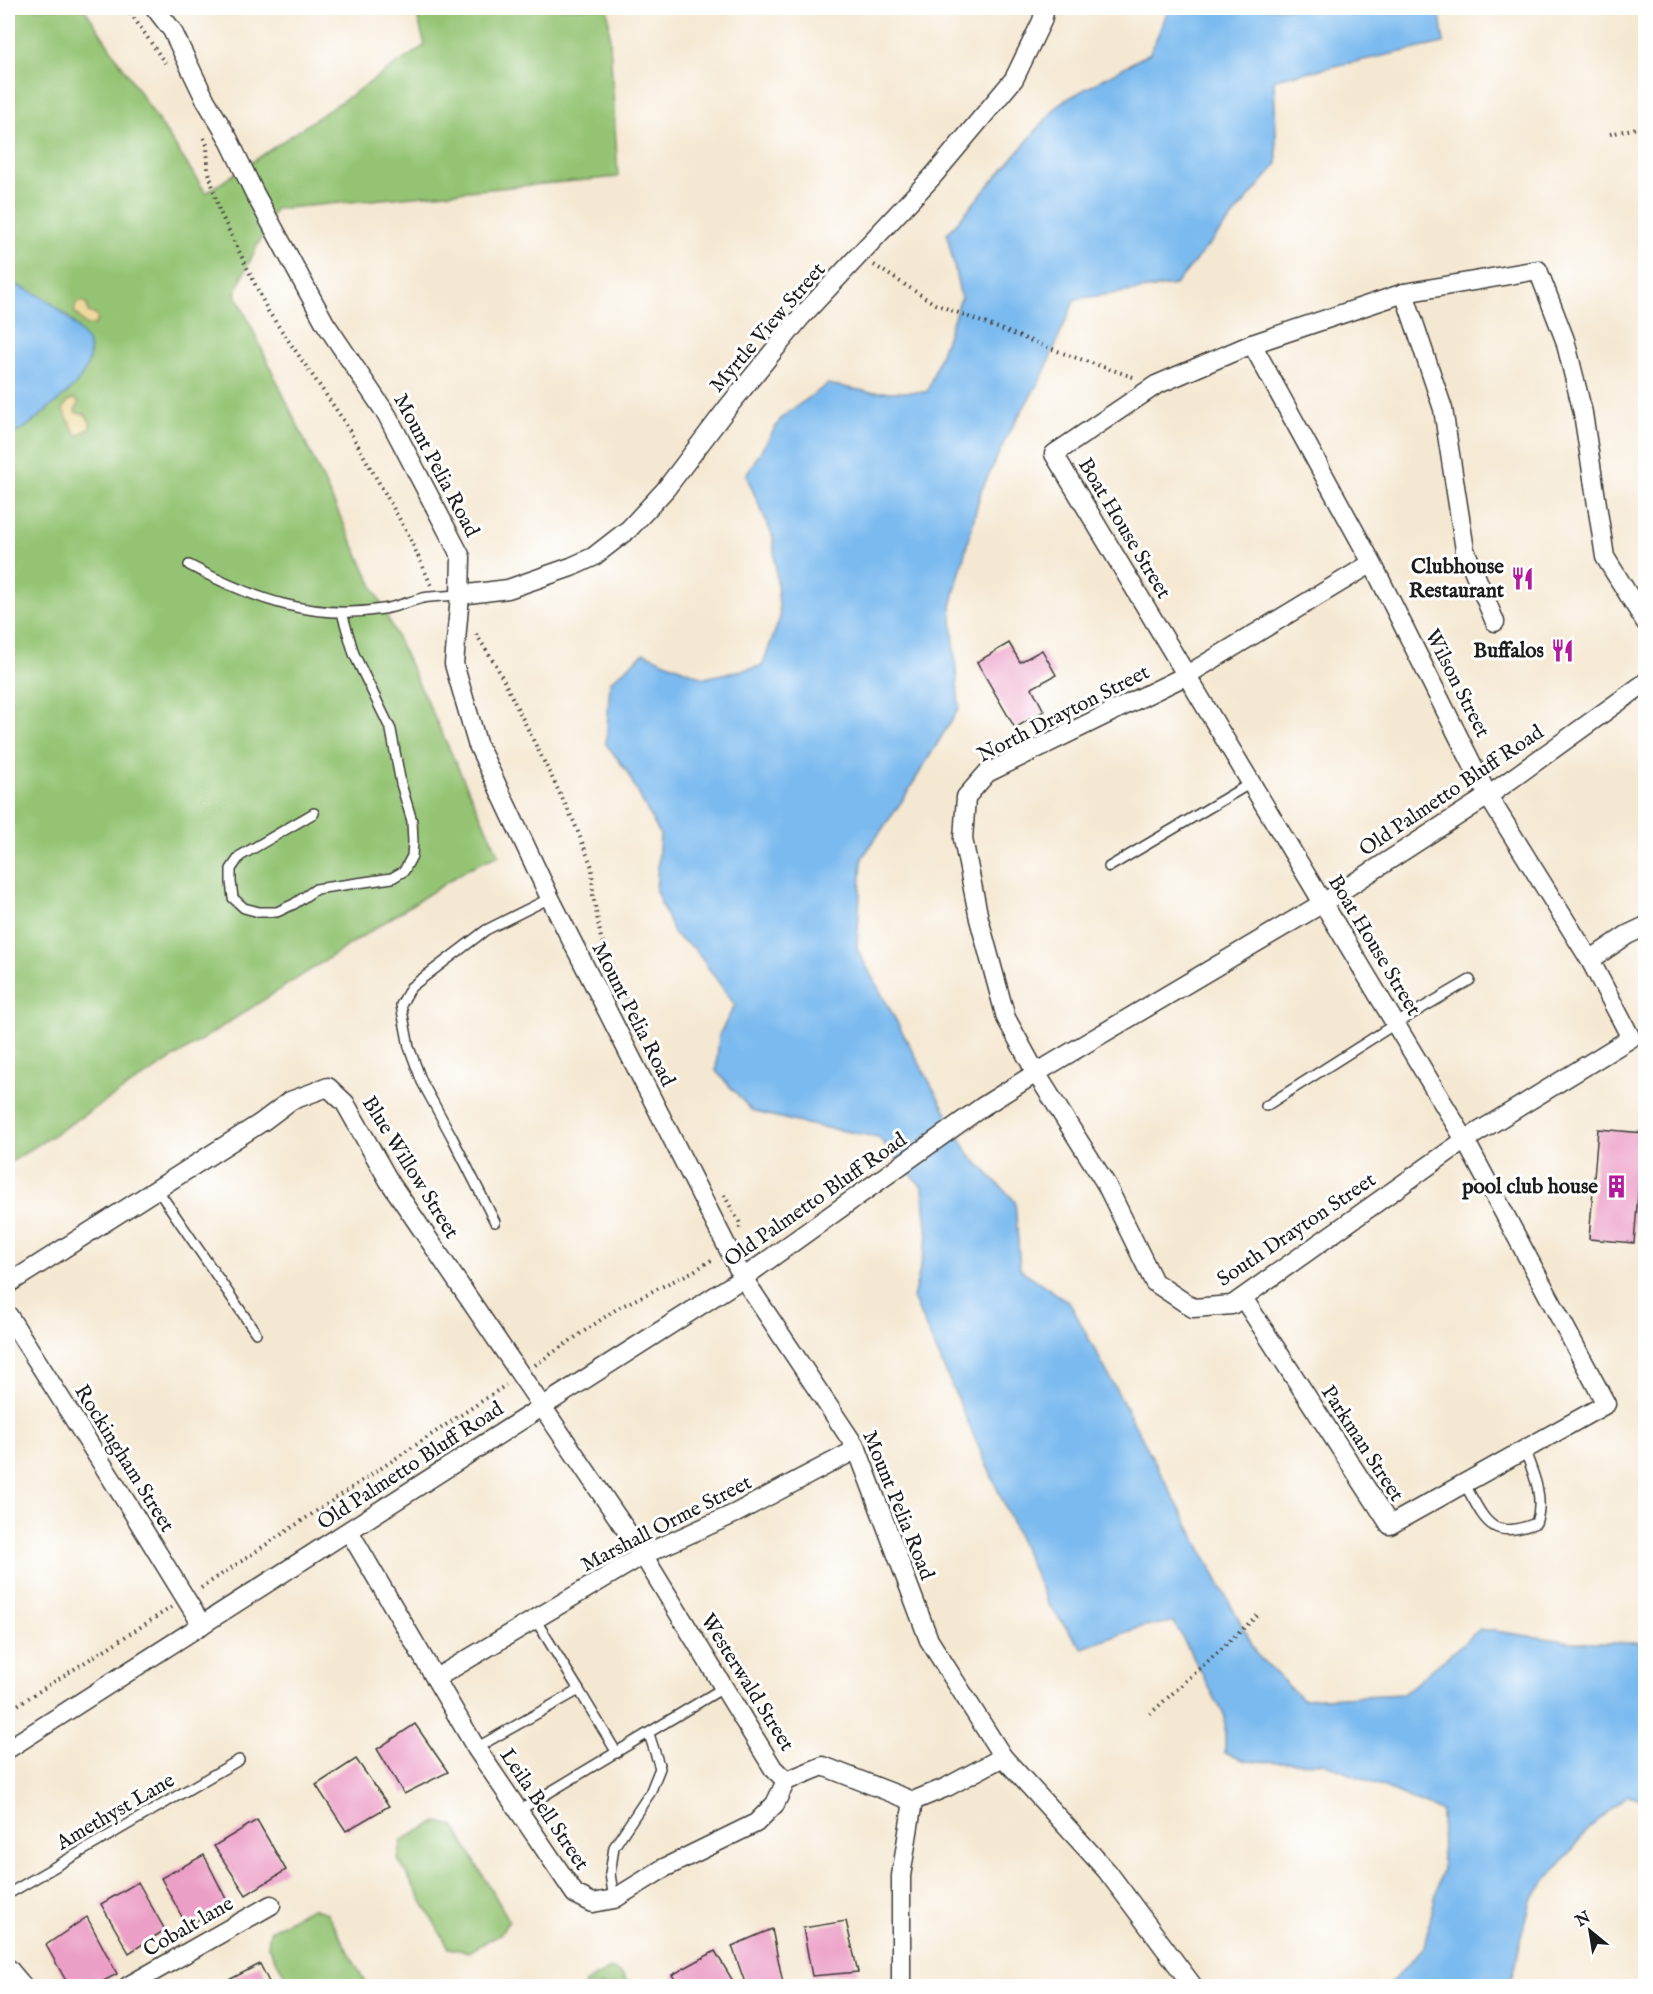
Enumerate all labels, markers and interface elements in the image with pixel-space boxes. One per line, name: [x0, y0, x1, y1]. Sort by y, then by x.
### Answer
street label: Myrtle View Street: [704, 257, 832, 399]
street label: Mount Pelia Road: [387, 389, 485, 543]
street label: Boat House Street: [1071, 453, 1176, 604]
place label: Clubhouse Restaurant: [1409, 554, 1505, 605]
restaurant icon: Clubhouse Restaurant: [1509, 565, 1535, 591]
street label: Wilson Street: [1418, 625, 1495, 742]
restaurant icon: Buffalos: [1549, 637, 1575, 663]
place label: Buffalos: [1473, 638, 1544, 665]
street label: North Drayton Street: [973, 659, 1154, 769]
street label: Old Palmetto Bluff Road: [1354, 719, 1550, 863]
street label: Boat House Street: [1321, 870, 1426, 1021]
street label: Mount Pelia Road: [585, 938, 681, 1092]
street label: Blue Willow Street: [355, 1091, 464, 1244]
street label: Old Palmetto Bluff Road: [719, 1127, 913, 1273]
street label: South Drayton Street: [1212, 1167, 1381, 1293]
building icon: pool club house: [1603, 1173, 1629, 1199]
place label: pool club house: [1461, 1174, 1598, 1201]
street label: Rockingham Street: [68, 1380, 180, 1538]
street label: Parkman Street: [1314, 1381, 1409, 1507]
street label: Old Palmetto Bluff Road: [313, 1395, 510, 1537]
street label: Mount Pelia Road: [855, 1427, 940, 1585]
street label: Marshall Orme Street: [577, 1470, 757, 1579]
street label: Westerwald Street: [694, 1609, 800, 1757]
street label: Leila Bell Street: [493, 1744, 595, 1876]
street label: Amethyst Lane: [51, 1767, 180, 1858]
street label: Cobalt lane: [139, 1890, 239, 1964]
north arrow: [1560, 1901, 1620, 1961]
text: N: [1572, 1908, 1595, 1932]

